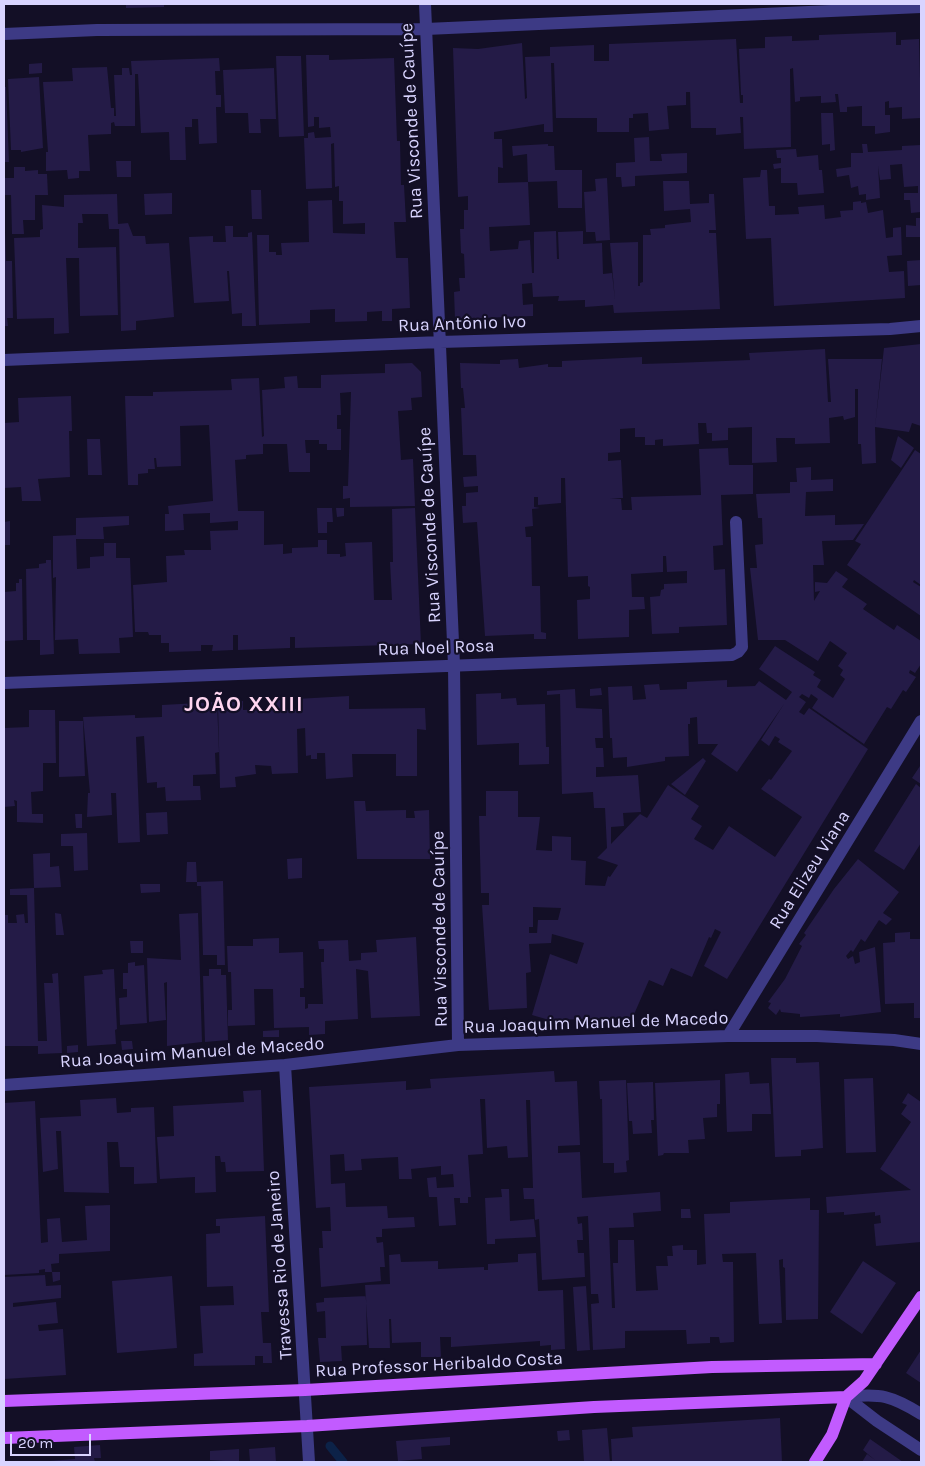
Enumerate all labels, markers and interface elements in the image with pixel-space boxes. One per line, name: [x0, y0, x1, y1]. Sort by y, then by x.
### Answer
street label: Rua Visconde de Cauípe: [396, 22, 428, 220]
street label: Rua Antônio Ivo: [398, 311, 526, 337]
street label: Rua Visconde de Cauípe: [414, 426, 446, 624]
street label: Rua Noel Rosa: [377, 635, 495, 661]
district label: JOÃO XXIII: [183, 692, 305, 718]
street label: Rua Elizeu Viana: [765, 807, 855, 933]
street label: Rua Visconde de Cauípe: [427, 831, 453, 1027]
street label: Rua Joaquim Manuel de Macedo: [463, 1008, 729, 1038]
street label: Rua Joaquim Manuel de Macedo: [59, 1033, 325, 1073]
street label: Travessa Rio de Janeiro: [263, 1170, 297, 1360]
street label: Rua Professor Heribaldo Costa: [315, 1348, 563, 1382]
scale bar: [12, 1424, 94, 1456]
text: 20 m: [18, 1434, 53, 1452]

